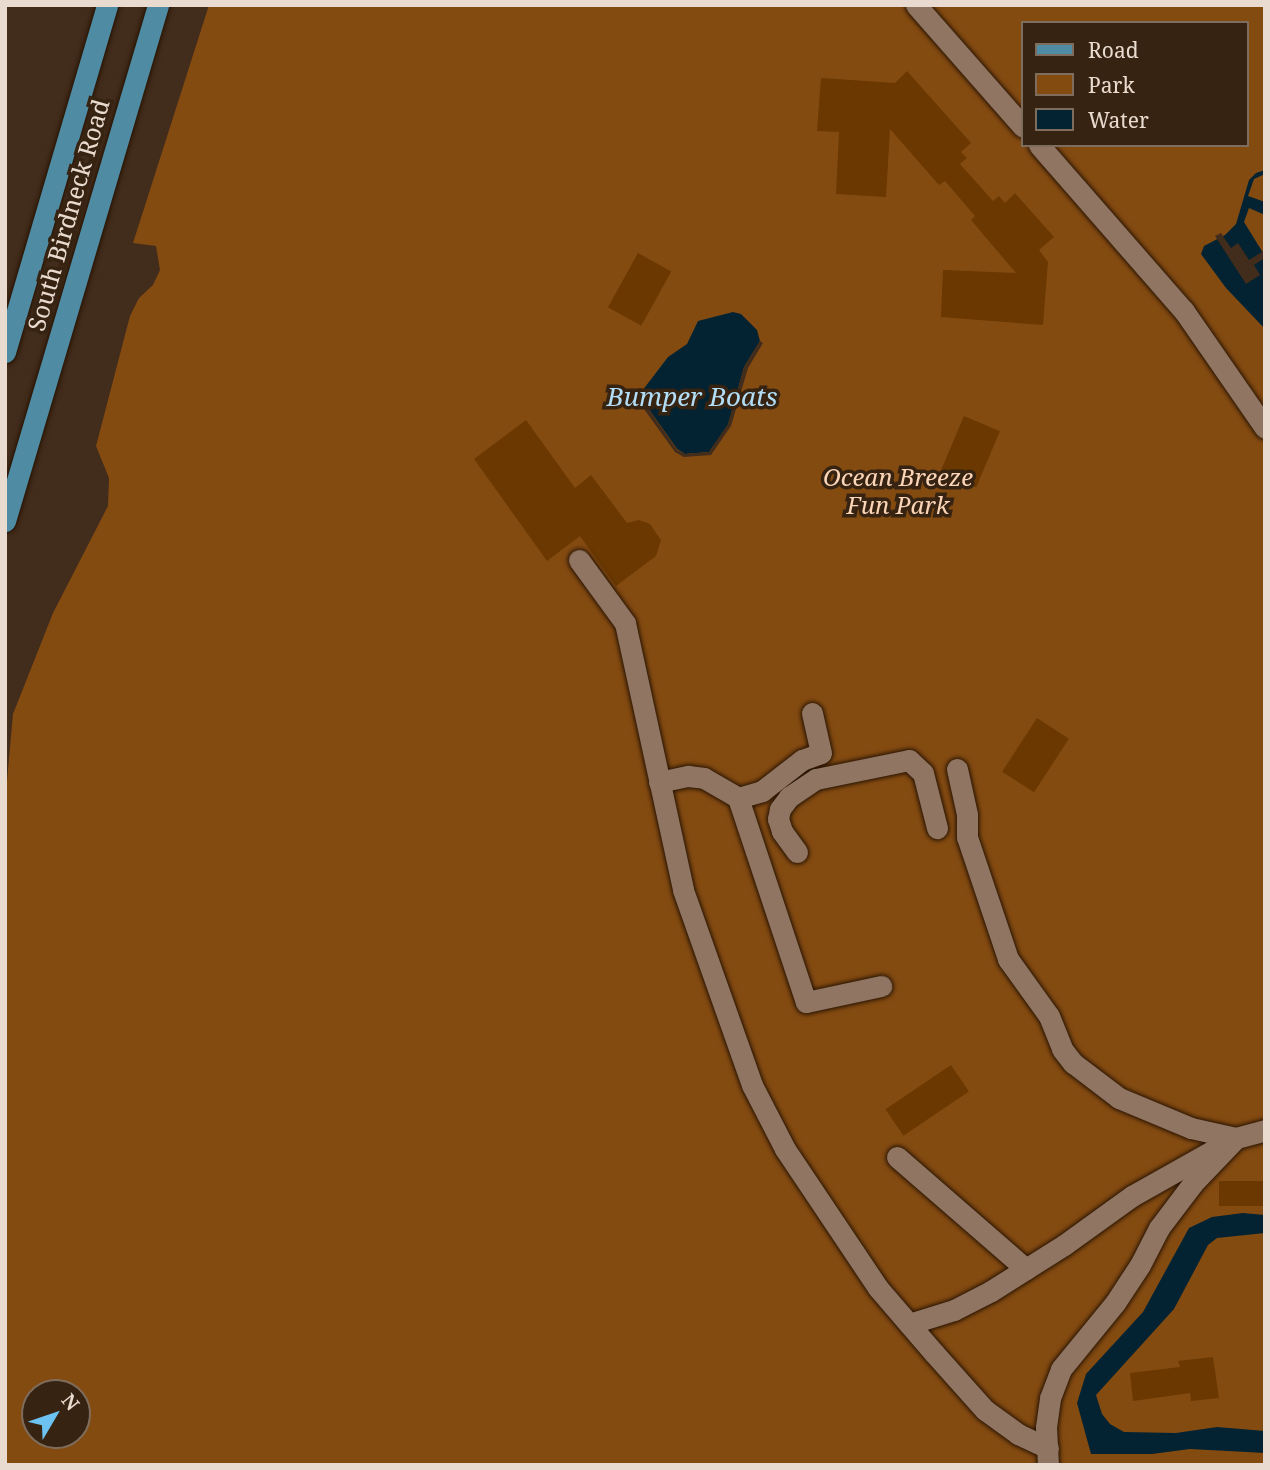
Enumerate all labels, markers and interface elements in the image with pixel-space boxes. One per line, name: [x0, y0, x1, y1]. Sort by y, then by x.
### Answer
legend: [1021, 21, 1249, 147]
text: Road: [1088, 36, 1139, 64]
text: Park: [1088, 71, 1135, 99]
street label: South Birdneck Road: [21, 96, 115, 334]
text: Water: [1088, 106, 1149, 134]
water label: Bumper Boats: [606, 381, 778, 413]
park label: Ocean Breeze Fun Park: [823, 463, 973, 519]
north arrow: [21, 1379, 91, 1449]
text: N: [56, 1388, 86, 1416]

